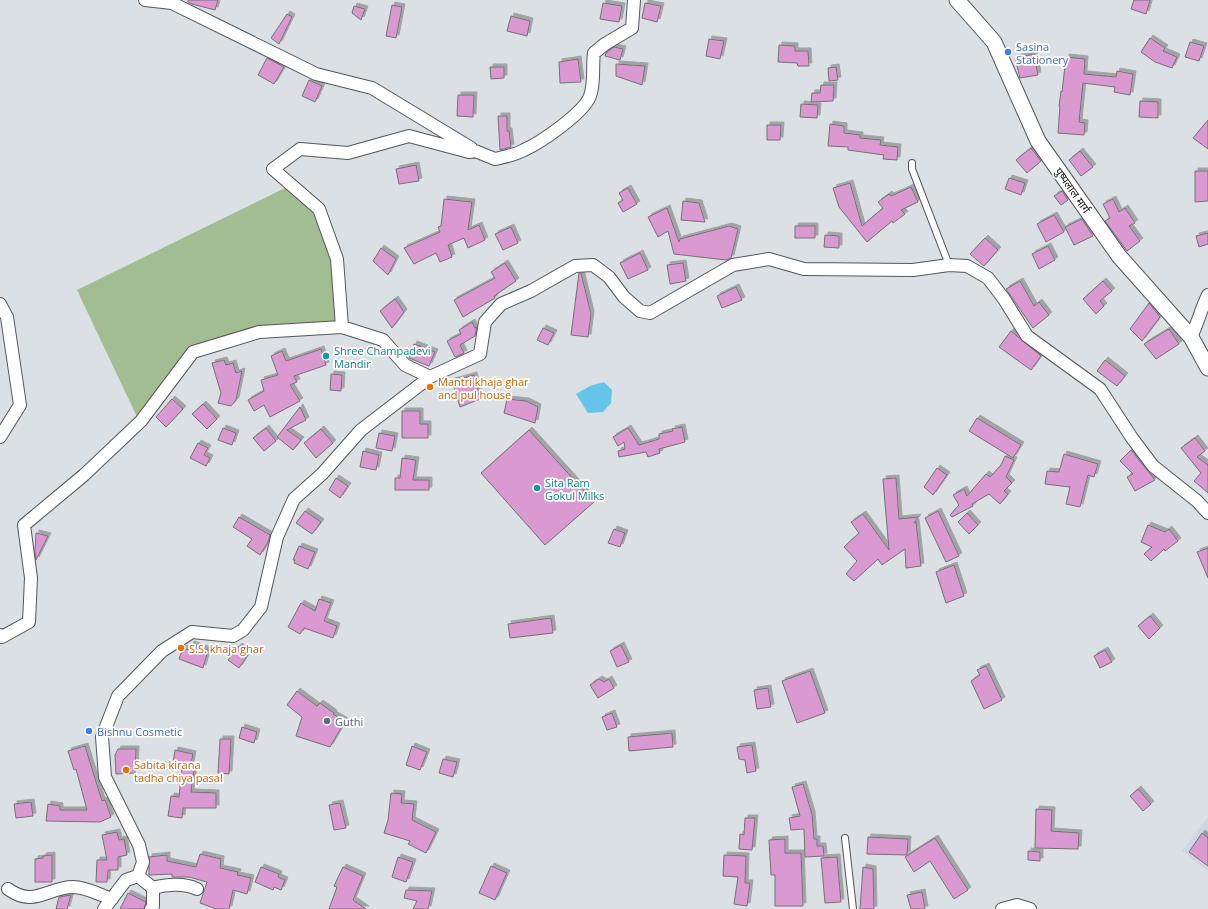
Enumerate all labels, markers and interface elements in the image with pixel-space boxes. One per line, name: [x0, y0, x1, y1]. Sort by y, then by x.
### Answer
place label: Sasina Stationery: [1016, 39, 1069, 67]
marker: Sasina Stationery: [1003, 47, 1013, 57]
street label: पुष्पलाल मार्ग: [1052, 164, 1095, 217]
place label: Shree Champadevi Mandir: [334, 343, 430, 371]
marker: Shree Champadevi Mandir: [321, 351, 331, 361]
place label: Mantri khaja ghar and pul house: [438, 374, 529, 402]
marker: Mantri khaja ghar and pul house: [425, 382, 435, 392]
place label: Sita Ram Gokul Milks: [545, 475, 604, 503]
marker: Sita Ram Gokul Milks: [532, 483, 542, 493]
place label: S.S. khaja ghar: [189, 641, 264, 656]
marker: S.S. khaja ghar: [176, 643, 186, 653]
place label: Guthi: [335, 714, 363, 729]
marker: Guthi: [322, 716, 332, 726]
place label: Bishnu Cosmetic: [97, 724, 182, 739]
marker: Bishnu Cosmetic: [84, 726, 94, 736]
place label: Sabita kirana tadha chiya pasal: [134, 757, 223, 785]
marker: Sabita kirana tadha chiya pasal: [121, 765, 131, 775]

